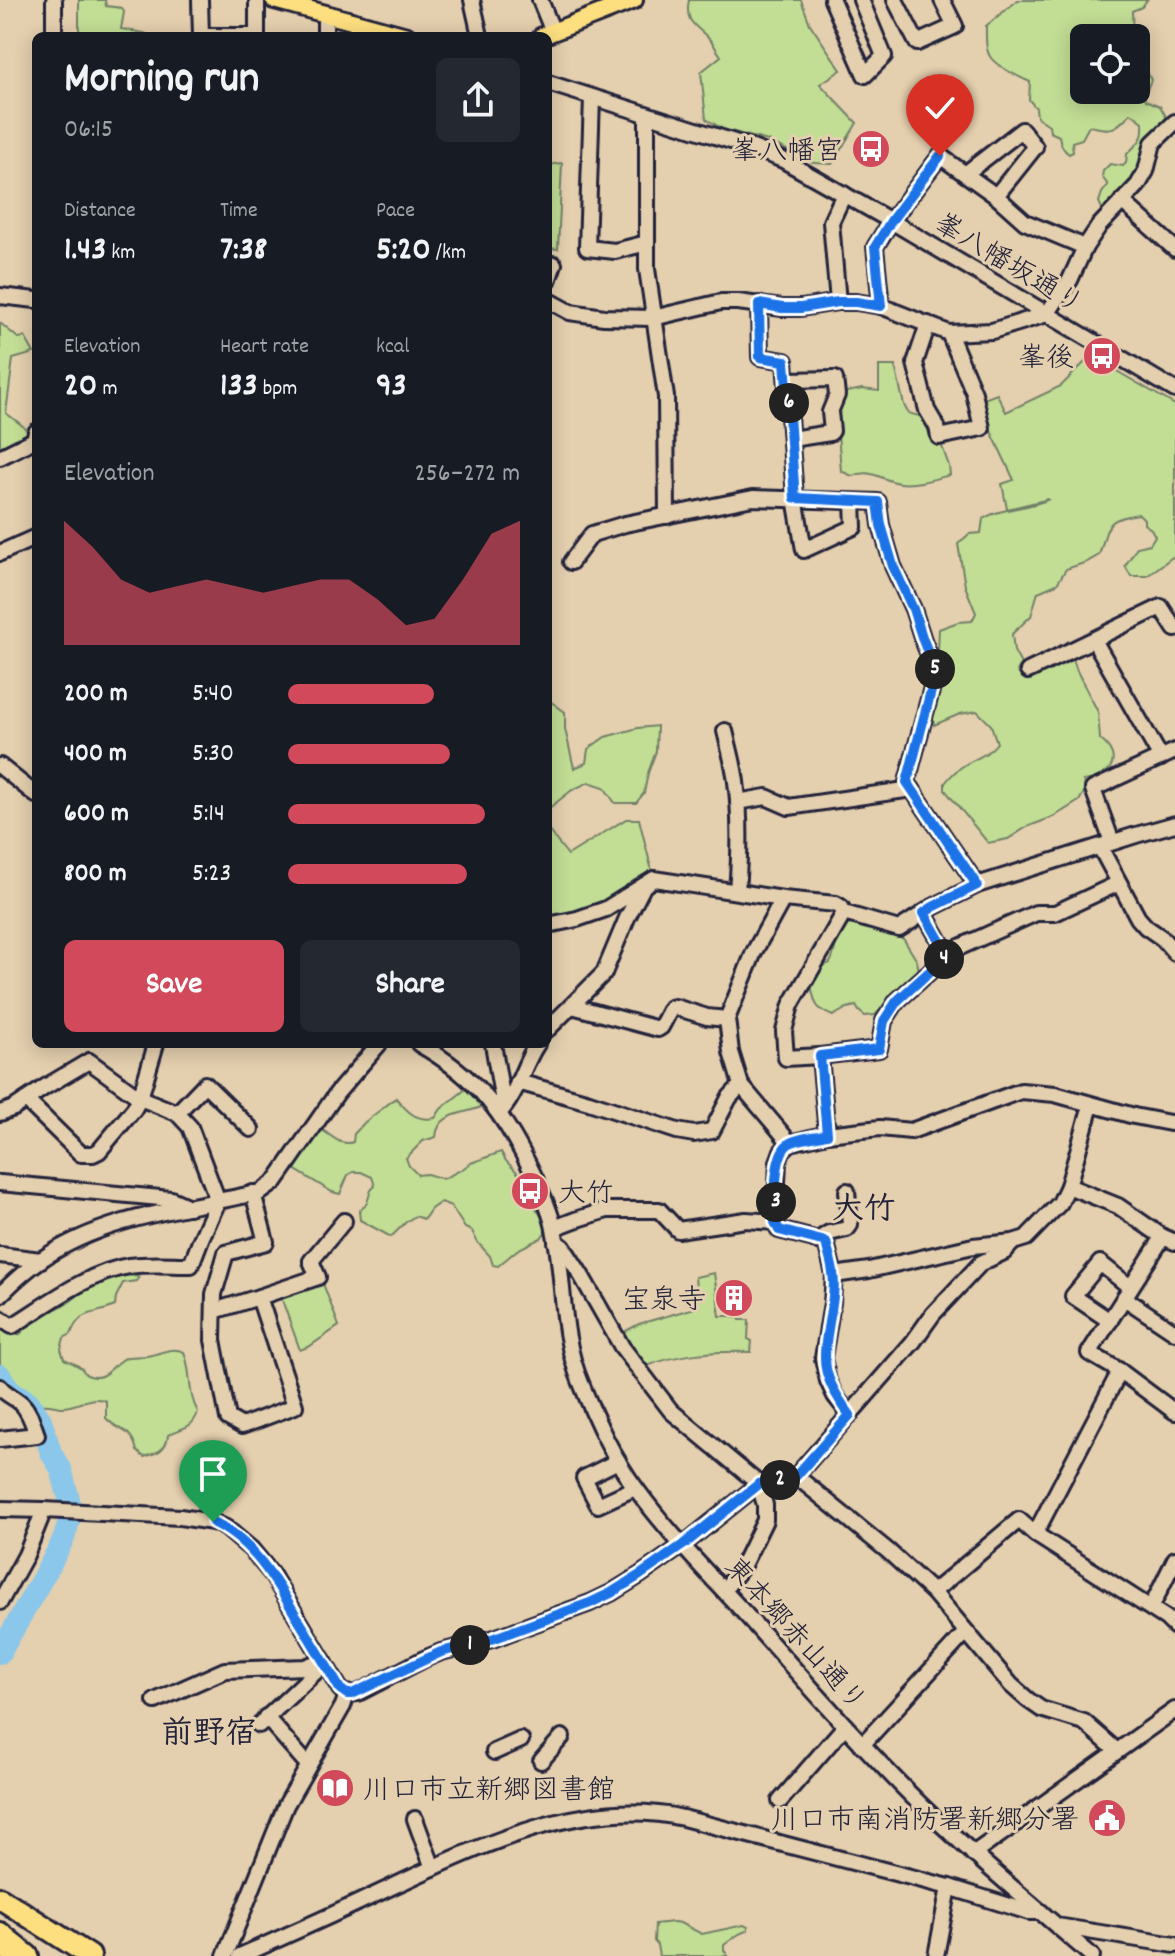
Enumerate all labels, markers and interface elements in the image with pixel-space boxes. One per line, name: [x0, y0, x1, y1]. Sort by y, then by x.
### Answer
map controls: [1070, 24, 1150, 104]
button: locate: [1070, 24, 1150, 104]
text: Morning run: [64, 50, 259, 113]
button: share: [436, 58, 520, 142]
pin: [906, 74, 974, 156]
icon: check: [918, 86, 962, 130]
text: 06:15: [64, 112, 113, 149]
bus stop icon: 峯八幡宮: [850, 128, 892, 170]
place label: 峯八幡宮: [731, 134, 843, 174]
text: Distance: [64, 196, 136, 227]
text: Time: [220, 196, 258, 227]
text: Pace: [376, 196, 415, 227]
street label: 峯八幡坂通り: [925, 206, 1090, 327]
text: 1.43: [64, 227, 106, 276]
text: 7:38: [220, 227, 267, 276]
text: 5:20: [376, 227, 431, 276]
text: km: [106, 238, 135, 269]
text: /km: [431, 238, 466, 269]
text: Elevation: [64, 332, 141, 363]
text: Heart rate: [220, 332, 309, 363]
text: kcal: [376, 332, 409, 363]
bus stop icon: 峯後: [1081, 335, 1123, 377]
place label: 峯後: [1018, 341, 1074, 381]
text: 20: [64, 363, 97, 412]
text: 133: [220, 363, 258, 412]
text: 93: [376, 363, 407, 412]
text: m: [97, 374, 118, 405]
text: bpm: [258, 374, 297, 405]
pin: 6: [769, 383, 809, 423]
text: 6: [784, 387, 794, 418]
text: Elevation: [64, 456, 154, 493]
text: 256–272 m: [414, 456, 520, 493]
pin: 5: [915, 649, 955, 689]
text: 5: [930, 653, 940, 684]
text: 200 m: [64, 676, 128, 713]
text: 5:40: [192, 676, 233, 713]
text: 400 m: [64, 736, 127, 773]
text: 5:30: [192, 736, 234, 773]
text: 600 m: [64, 796, 129, 833]
text: 5:14: [192, 796, 225, 833]
text: 800 m: [64, 856, 127, 893]
text: 5:23: [192, 856, 231, 893]
pin: 4: [924, 939, 964, 979]
button: Save: [64, 940, 284, 1032]
button: Share: [300, 940, 520, 1032]
text: 4: [939, 943, 949, 974]
bus stop icon: 大竹: [509, 1170, 551, 1212]
place label: 大竹: [558, 1176, 614, 1216]
pin: 3: [756, 1182, 796, 1222]
text: 3: [771, 1186, 781, 1217]
district label: 大竹: [832, 1189, 896, 1235]
building icon: 宝泉寺: [713, 1277, 755, 1319]
place label: 宝泉寺: [622, 1283, 706, 1323]
pin: [179, 1440, 247, 1522]
icon: arrive: [191, 1452, 235, 1496]
pin: 2: [760, 1460, 800, 1500]
text: 2: [775, 1464, 785, 1495]
street label: 東本郷赤山通り: [713, 1550, 874, 1723]
pin: 1: [450, 1625, 490, 1665]
text: 1: [468, 1629, 472, 1660]
district label: 前野宿: [161, 1713, 257, 1759]
library icon: 川口市立新郷図書館: [314, 1767, 356, 1809]
place label: 川口市立新郷図書館: [363, 1773, 615, 1813]
public building icon: 川口市南消防署新郷分署: [1086, 1797, 1128, 1839]
place label: 川口市南消防署新郷分署: [771, 1803, 1079, 1843]

